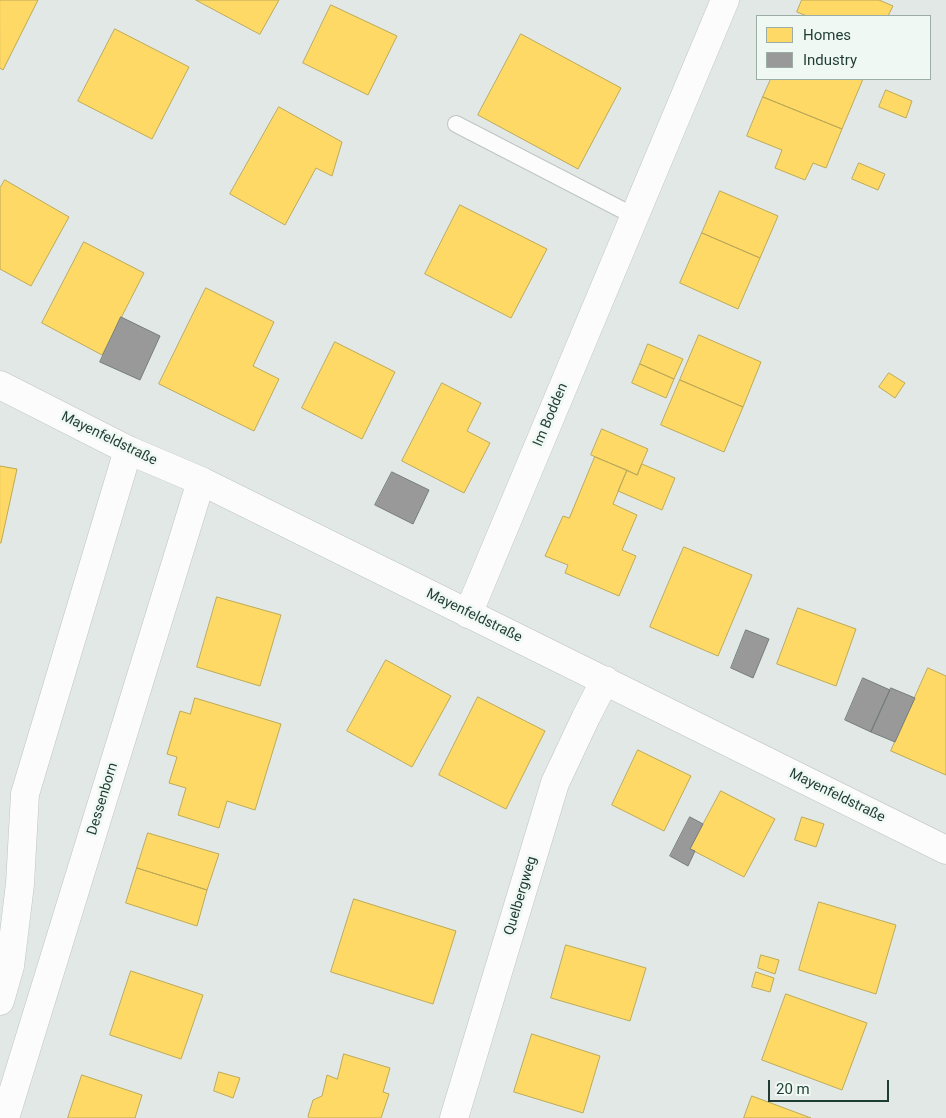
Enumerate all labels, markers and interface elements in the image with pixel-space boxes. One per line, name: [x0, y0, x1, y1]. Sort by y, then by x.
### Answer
legend: [756, 15, 931, 80]
text: Homes: [803, 26, 851, 44]
text: Industry: [803, 51, 857, 69]
street label: Im Bodden: [530, 381, 572, 449]
street label: Mayenfeldstraße: [58, 409, 160, 469]
street label: Mayenfeldstraße: [423, 586, 525, 646]
street label: Dessenborn: [84, 761, 122, 837]
street label: Mayenfeldstraße: [786, 766, 888, 826]
street label: Quelbergweg: [501, 854, 541, 938]
scale bar: [771, 1070, 892, 1102]
text: 20 m: [776, 1080, 810, 1098]

